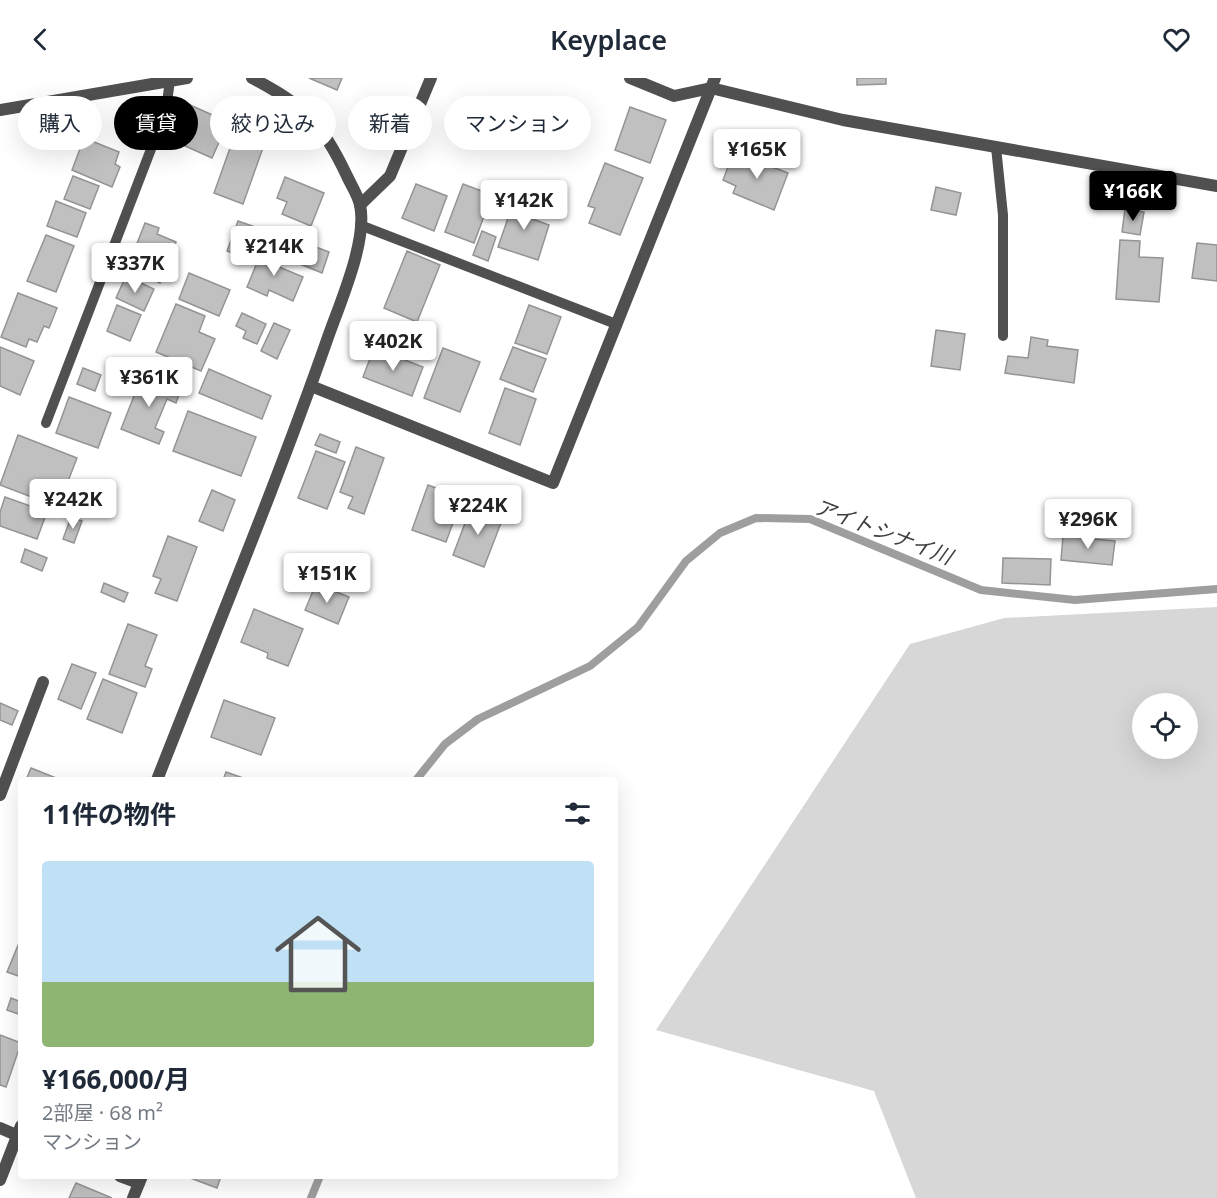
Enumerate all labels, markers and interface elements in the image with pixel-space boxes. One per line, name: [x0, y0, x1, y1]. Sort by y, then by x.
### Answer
text: Keyplace: [550, 21, 667, 58]
icon: back: [24, 23, 57, 56]
icon: heart: [1160, 23, 1193, 56]
chip: 購入: [18, 96, 102, 150]
chip: 賃貸: [114, 96, 198, 150]
chip: 絞り込み: [210, 96, 336, 150]
chip: 新着: [348, 96, 432, 150]
chip: マンション: [444, 96, 591, 150]
pin: ¥165K: [715, 129, 799, 180]
text: ¥165K: [727, 135, 787, 162]
pin: ¥166K: [1091, 171, 1175, 222]
text: ¥166K: [1103, 177, 1163, 204]
pin: ¥142K: [482, 180, 566, 231]
text: ¥142K: [494, 186, 554, 213]
pin: ¥214K: [232, 226, 316, 277]
text: ¥214K: [244, 232, 304, 259]
pin: ¥337K: [93, 243, 177, 294]
text: ¥337K: [105, 249, 165, 276]
pin: ¥402K: [351, 321, 435, 372]
text: ¥402K: [363, 327, 423, 354]
pin: ¥361K: [107, 357, 191, 408]
text: ¥361K: [119, 363, 179, 390]
pin: ¥242K: [31, 479, 115, 530]
text: ¥242K: [43, 485, 103, 512]
pin: ¥224K: [436, 485, 520, 536]
text: ¥224K: [448, 491, 508, 518]
water label: アイトシナイ川: [810, 492, 958, 571]
pin: ¥296K: [1046, 499, 1130, 550]
text: ¥296K: [1058, 505, 1118, 532]
pin: ¥151K: [285, 553, 369, 604]
text: ¥151K: [297, 559, 357, 586]
map controls: [1132, 693, 1198, 759]
button: locate: [1132, 693, 1198, 759]
text: 11件の物件: [42, 796, 176, 832]
icon: filters: [561, 797, 594, 830]
icon: home: [264, 900, 372, 1008]
text: ¥166,000/月: [42, 1061, 190, 1097]
text: 2部屋 · 68 m²: [42, 1099, 163, 1126]
text: マンション: [42, 1128, 142, 1155]

